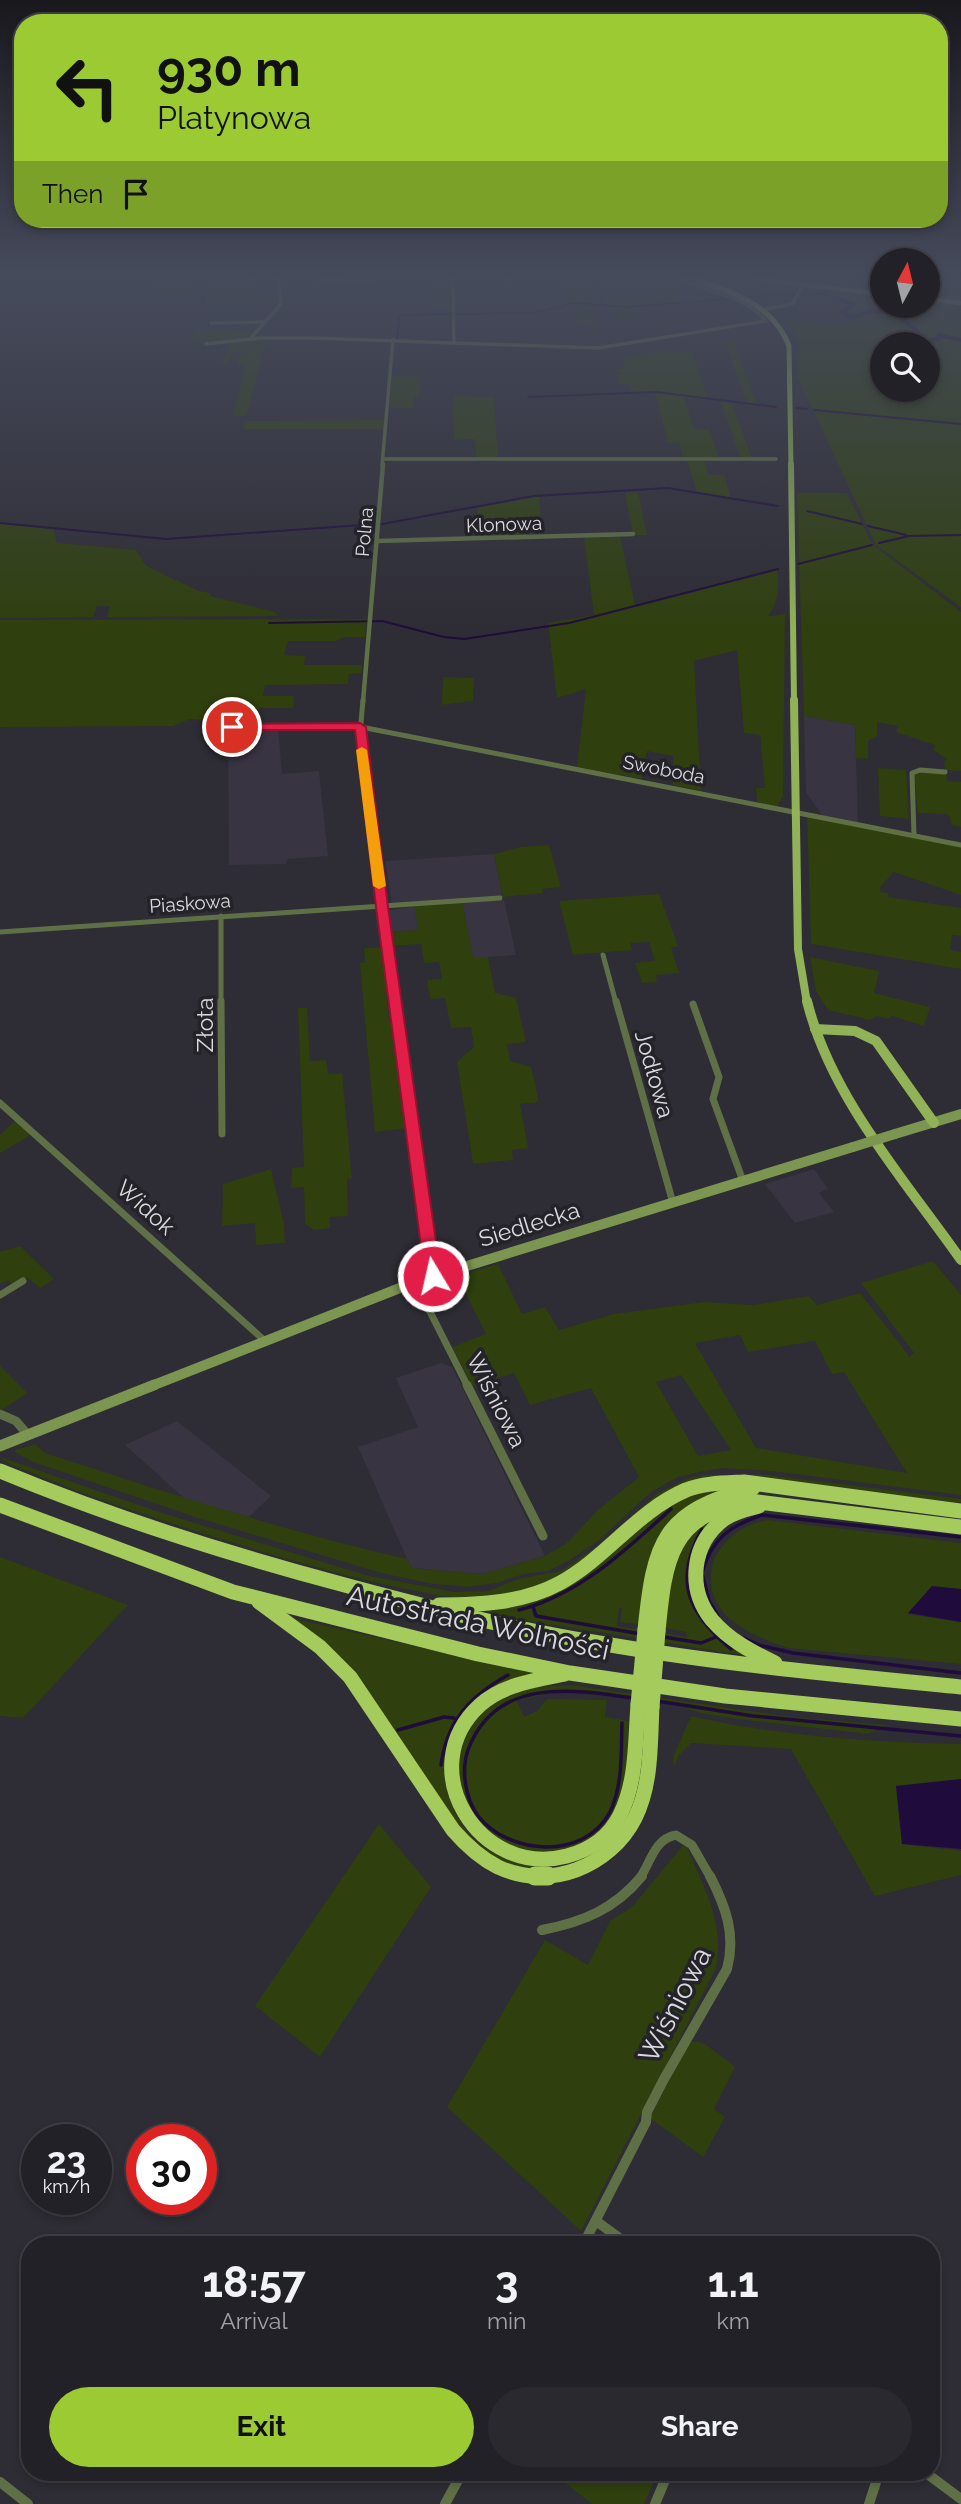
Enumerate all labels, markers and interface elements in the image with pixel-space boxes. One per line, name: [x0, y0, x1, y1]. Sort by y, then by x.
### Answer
text: 930 m: [157, 40, 301, 97]
icon: left: [42, 42, 133, 133]
text: Platynowa: [157, 99, 311, 136]
icon: arrive: [117, 175, 155, 213]
text: Then: [42, 179, 103, 209]
north arrow: [870, 248, 940, 318]
map controls: [870, 248, 940, 402]
button: search: [870, 332, 940, 402]
street label: Polna: [351, 506, 377, 558]
street label: Klonowa: [465, 512, 543, 536]
pin: [202, 697, 262, 757]
icon: arrive: [213, 708, 251, 746]
street label: Swoboda: [621, 750, 707, 788]
street label: Piaskowa: [149, 889, 231, 917]
street label: Złota: [191, 998, 218, 1052]
street label: Jodłowa: [630, 1027, 680, 1121]
street label: Widok: [111, 1174, 181, 1240]
street label: Siedlecka: [475, 1196, 583, 1252]
position arrow: [396, 1239, 470, 1313]
street label: Wiśniowa: [462, 1348, 532, 1452]
street label: Autostrada Wolności: [344, 1579, 612, 1667]
street label: Wiśniowa: [632, 1942, 718, 2068]
speed limit sign: 30: [126, 2124, 217, 2215]
text: 23: [47, 2140, 86, 2181]
text: km/h: [43, 2176, 90, 2197]
text: 18:57: [202, 2258, 306, 2307]
text: 3: [495, 2258, 518, 2307]
text: 1.1: [708, 2258, 759, 2307]
text: Arrival: [220, 2307, 288, 2334]
text: min: [487, 2307, 526, 2334]
text: km: [717, 2307, 750, 2334]
button: Exit: [49, 2387, 474, 2467]
button: Share: [488, 2387, 912, 2467]

